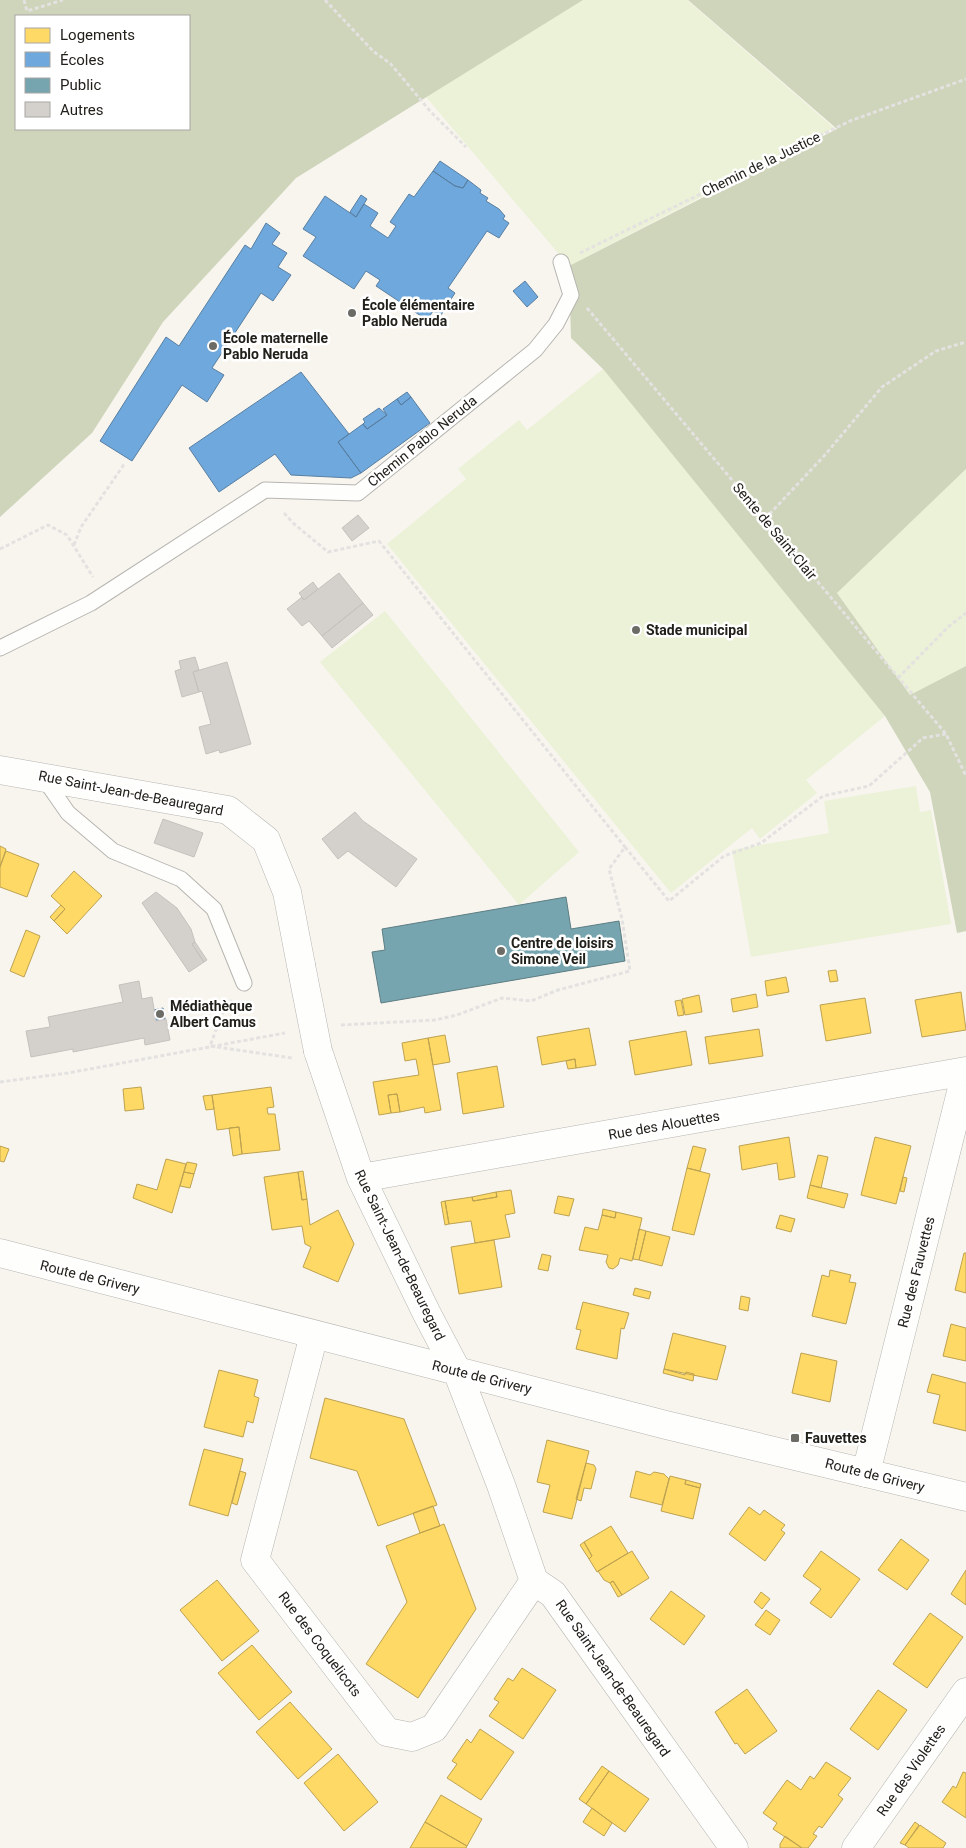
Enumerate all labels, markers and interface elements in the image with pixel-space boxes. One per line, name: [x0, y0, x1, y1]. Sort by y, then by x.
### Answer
legend: [15, 15, 190, 130]
text: Logements: [60, 26, 135, 44]
text: Écoles: [60, 51, 104, 69]
text: Public: [60, 76, 101, 94]
text: Autres: [60, 101, 104, 119]
street label: Chemin de la Justice: [699, 128, 823, 200]
place label: École élémentaire Pablo Neruda: [362, 296, 475, 329]
marker: École élémentaire Pablo Neruda: [346, 307, 358, 319]
place label: École maternelle Pablo Neruda: [223, 329, 329, 362]
marker: École maternelle Pablo Neruda: [207, 340, 219, 352]
street label: Chemin Pablo Neruda: [364, 392, 480, 490]
street label: Sente de Saint-Clair: [730, 479, 820, 583]
place label: Stade municipal: [646, 622, 747, 638]
marker: Stade municipal: [630, 624, 642, 636]
street label: Rue Saint-Jean-de-Beauregard: [37, 767, 225, 819]
place label: Centre de loisirs Simone Veil: [511, 935, 614, 967]
marker: Centre de loisirs Simone Veil: [495, 945, 507, 957]
place label: Médiathèque Albert Camus: [170, 998, 256, 1030]
marker: Médiathèque Albert Camus: [154, 1008, 166, 1020]
street label: Rue des Alouettes: [607, 1107, 721, 1143]
street label: Rue Saint-Jean-de-Beauregard: [352, 1167, 448, 1343]
street label: Rue des Fauvettes: [894, 1215, 938, 1329]
street label: Route de Grivery: [39, 1257, 142, 1297]
street label: Route de Grivery: [431, 1357, 534, 1397]
place label: Fauvettes: [805, 1430, 867, 1446]
marker: Fauvettes: [789, 1432, 801, 1444]
street label: Route de Grivery: [824, 1455, 927, 1495]
street label: Rue des Coquelicots: [275, 1588, 365, 1700]
street label: Rue Saint-Jean-de-Beauregard: [553, 1596, 673, 1760]
street label: Rue des Violettes: [873, 1721, 949, 1819]

